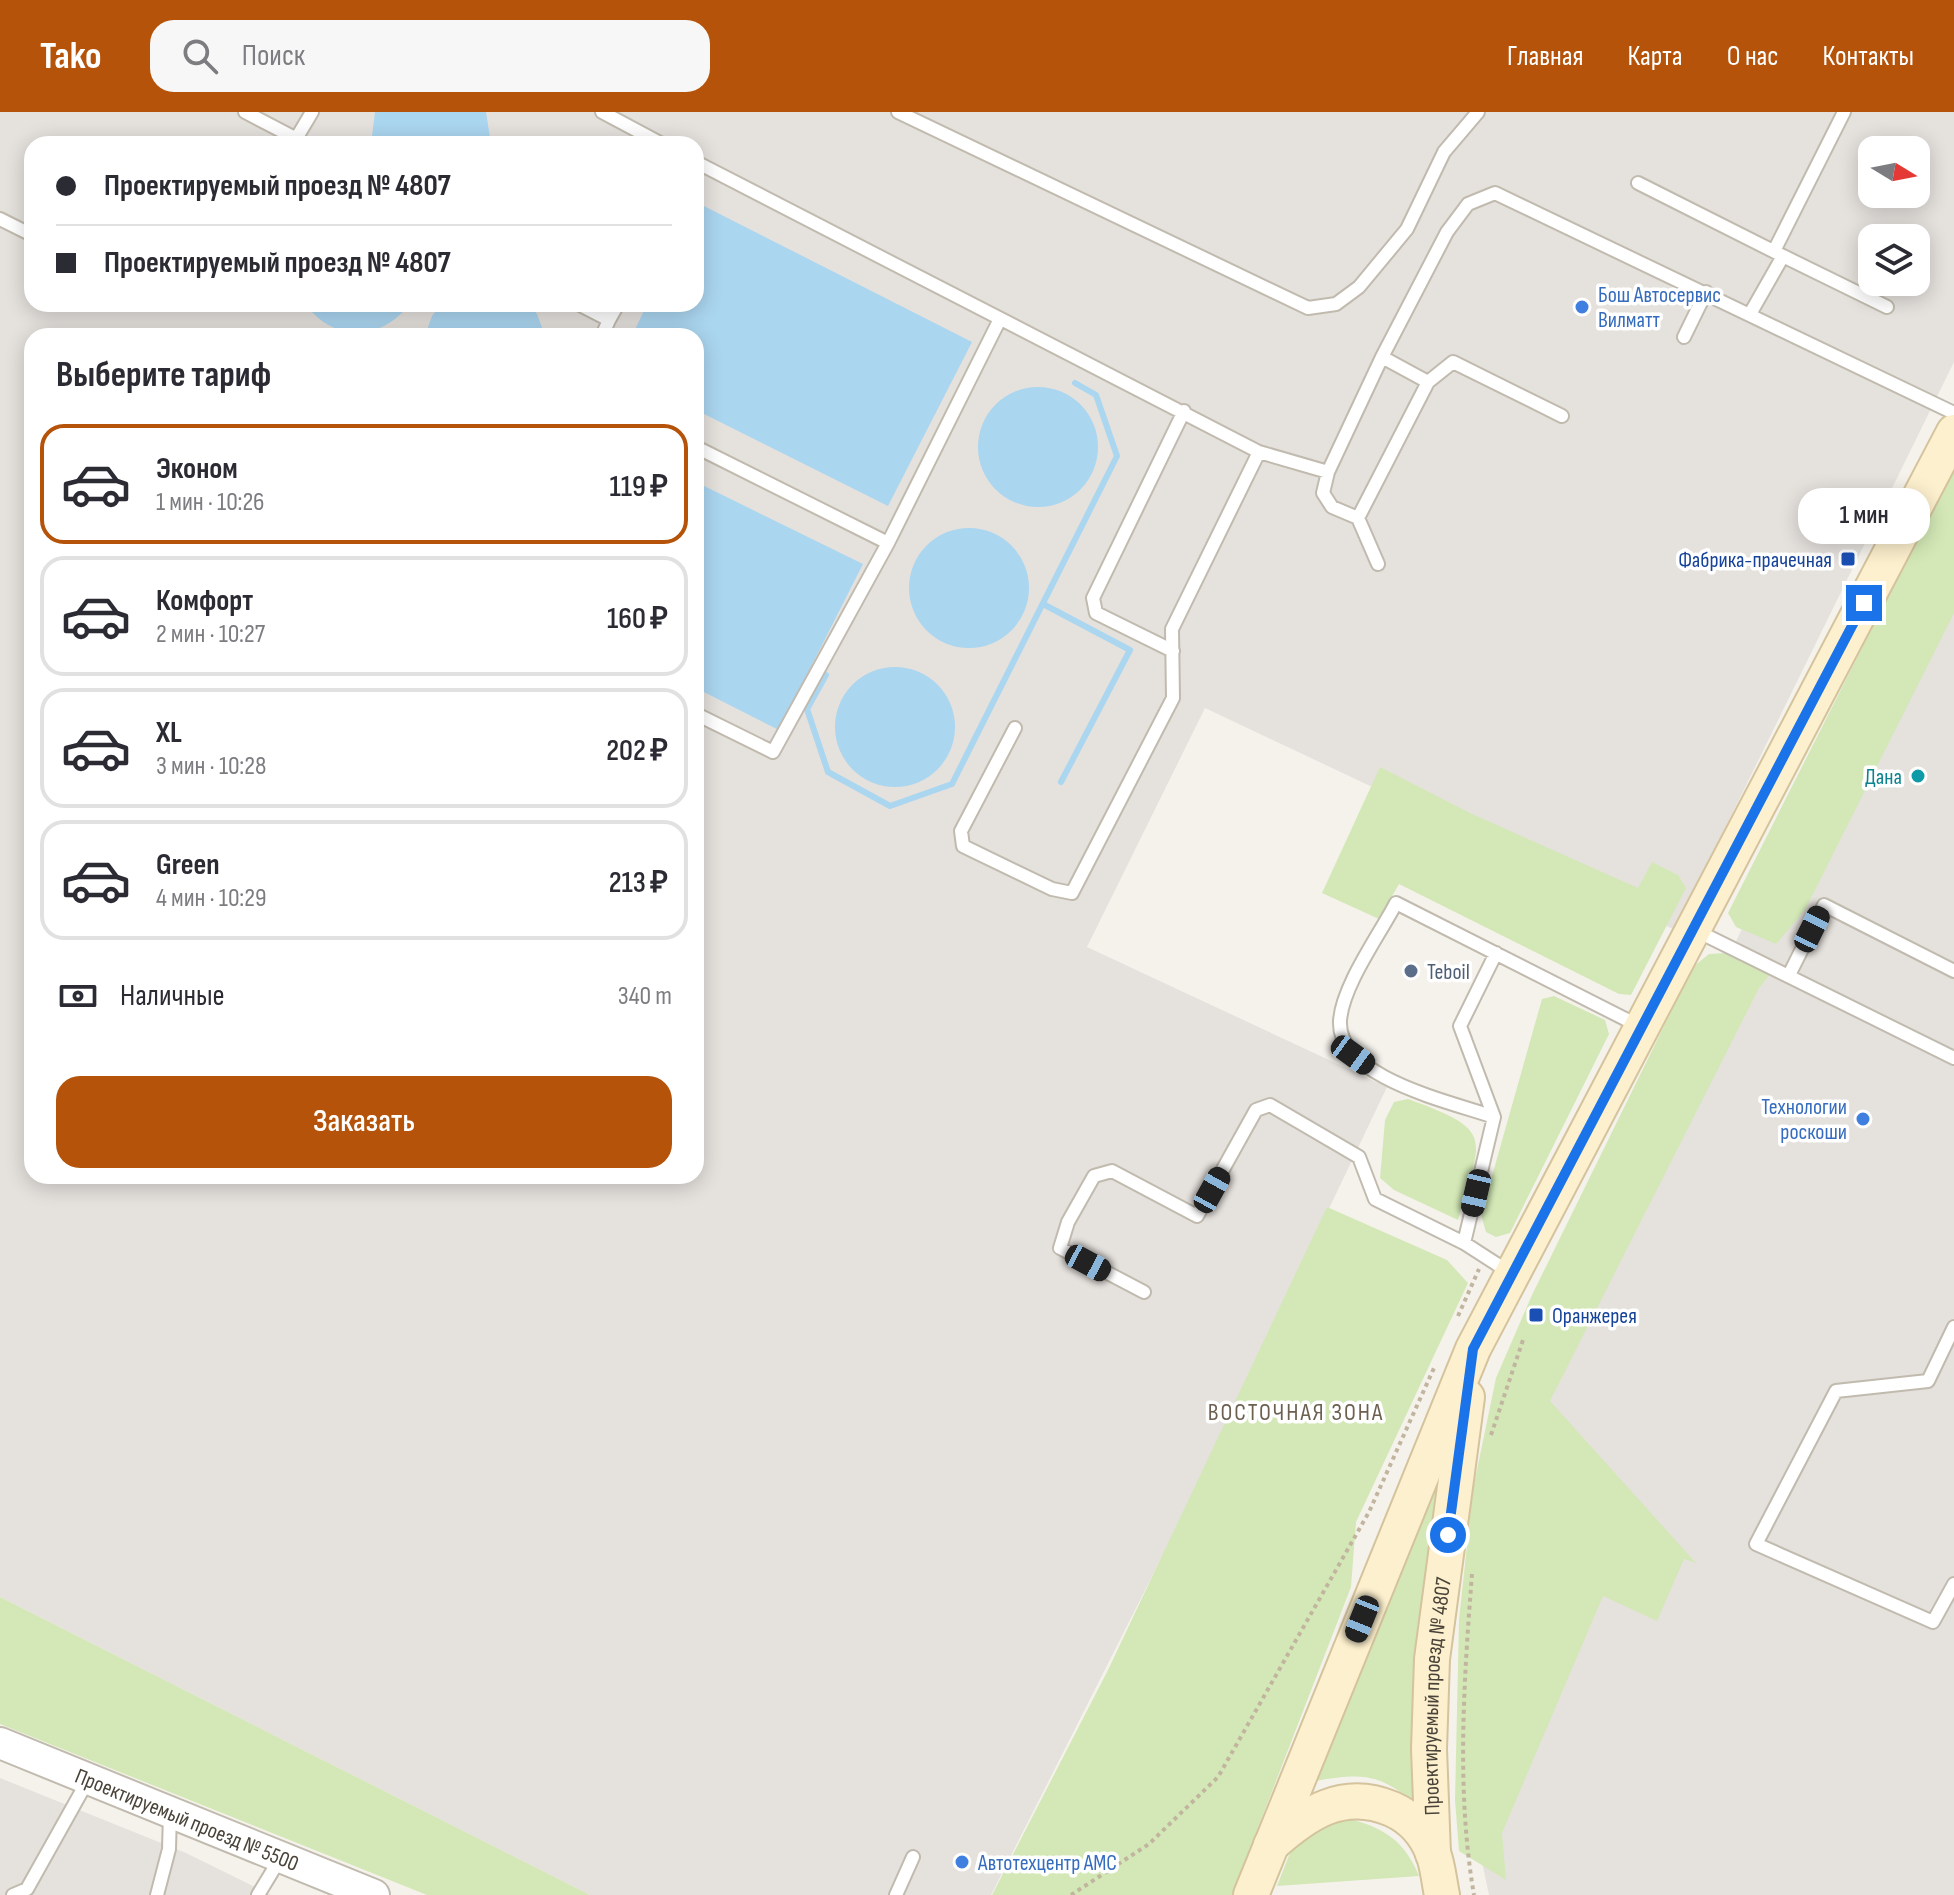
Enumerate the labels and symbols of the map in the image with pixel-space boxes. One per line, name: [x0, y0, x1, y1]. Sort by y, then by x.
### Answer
north arrow: [1858, 136, 1930, 208]
place label: Бош Автосервис Вилматт: [1598, 282, 1721, 334]
marker: Бош Автосервис Вилматт: [1573, 298, 1591, 316]
callout: 1 мин: [1798, 487, 1930, 543]
place label: Фабрика-прачечная: [1678, 547, 1832, 574]
marker: Фабрика-прачечная: [1839, 550, 1857, 568]
route end: [1846, 585, 1882, 621]
place label: Дана: [1865, 764, 1902, 791]
marker: Дана: [1909, 767, 1927, 785]
car: [1791, 902, 1833, 956]
place label: Teboil: [1427, 959, 1470, 986]
marker: Teboil: [1402, 962, 1420, 980]
car: [1327, 1031, 1379, 1079]
place label: Технологии роскоши: [1761, 1094, 1847, 1146]
marker: Технологии роскоши: [1854, 1110, 1872, 1128]
car: [1190, 1163, 1234, 1217]
car: [1459, 1167, 1493, 1219]
car: [1061, 1241, 1115, 1285]
place label: Оранжерея: [1552, 1303, 1637, 1330]
marker: Оранжерея: [1527, 1306, 1545, 1324]
district label: ВОСТОЧНАЯ ЗОНА: [1208, 1398, 1384, 1427]
route start: [1430, 1517, 1466, 1553]
street label: Проектируемый проезд № 4807: [1417, 1575, 1458, 1816]
car: [1342, 1592, 1382, 1646]
street label: Проектируемый проезд № 5500: [71, 1763, 302, 1878]
place label: Автотехцентр АМС: [977, 1850, 1117, 1877]
marker: Автотехцентр АМС: [953, 1853, 971, 1871]

